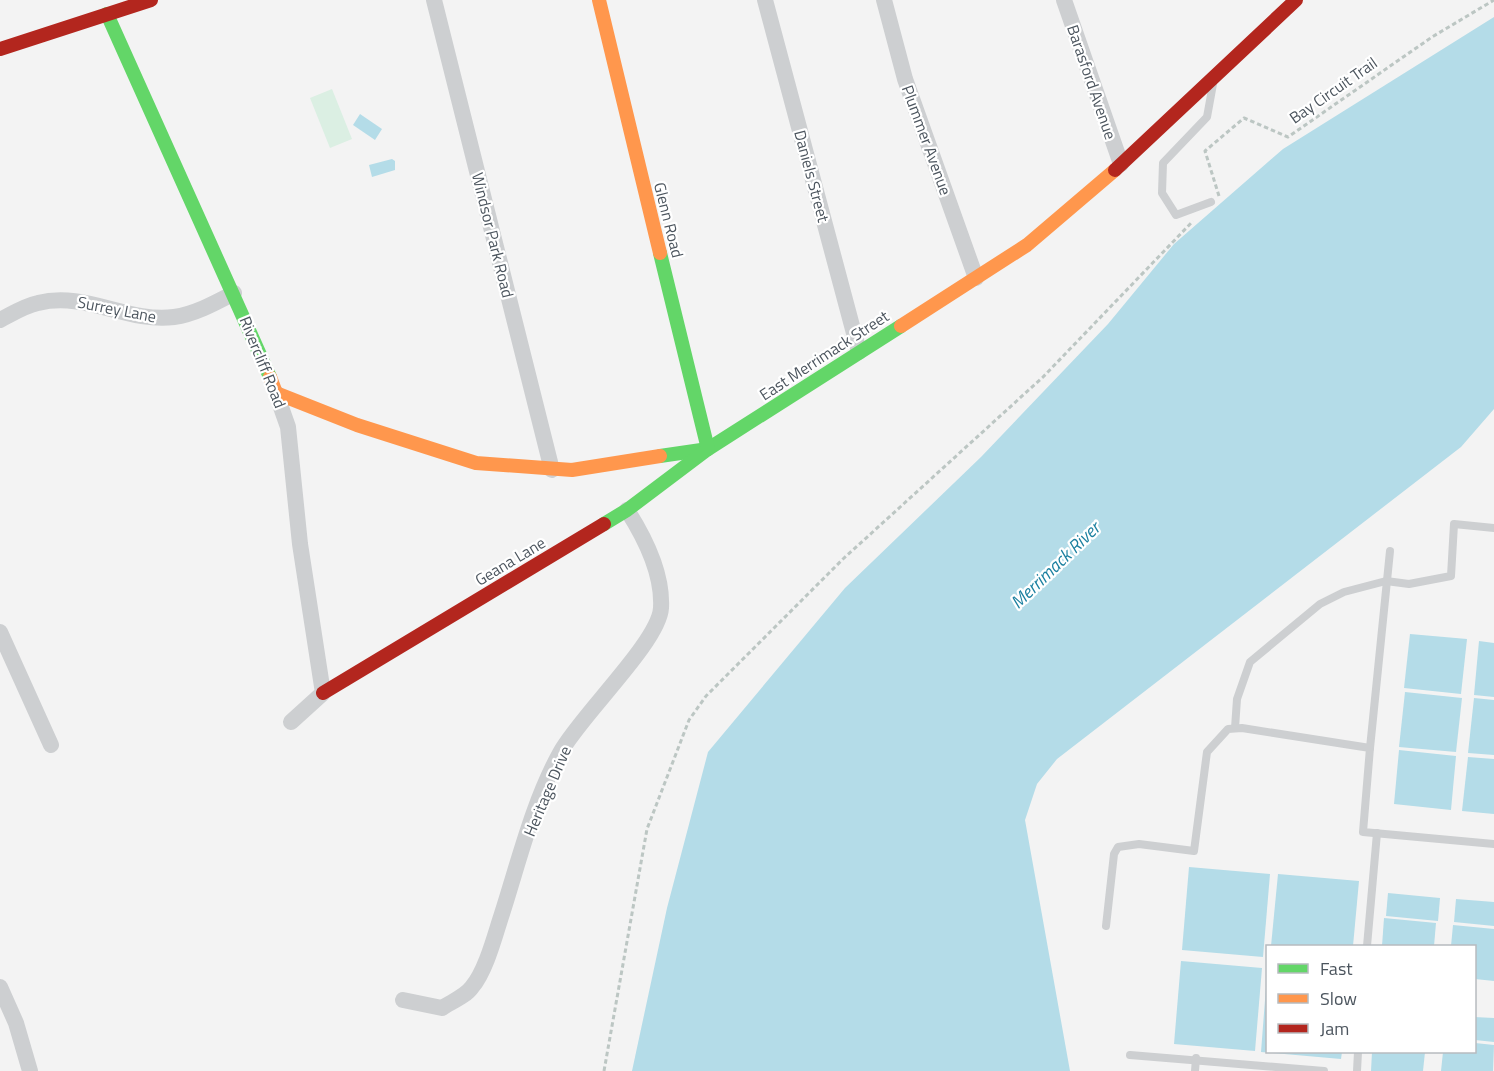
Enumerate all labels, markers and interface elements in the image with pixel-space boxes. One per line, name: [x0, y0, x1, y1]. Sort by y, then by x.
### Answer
street label: Barasford Avenue: [1061, 21, 1123, 143]
street label: Bay Circuit Trail: [1284, 51, 1382, 129]
street label: Plummer Avenue: [896, 82, 958, 198]
street label: Daniels Street: [788, 127, 836, 225]
street label: Windsor Park Road: [466, 170, 520, 300]
street label: Glenn Road: [648, 180, 690, 260]
street label: Surrey Lane: [76, 290, 158, 328]
street label: East Merrimack Street: [754, 304, 894, 406]
street label: Rivercliff Road: [234, 312, 292, 412]
water label: Merrimack River: [1004, 514, 1108, 615]
street label: Geana Lane: [470, 531, 550, 591]
street label: Heritage Drive: [517, 742, 577, 840]
legend: [1266, 945, 1476, 1053]
text: Fast: [1320, 955, 1353, 982]
text: Slow: [1320, 985, 1357, 1012]
text: Jam: [1320, 1015, 1349, 1042]

